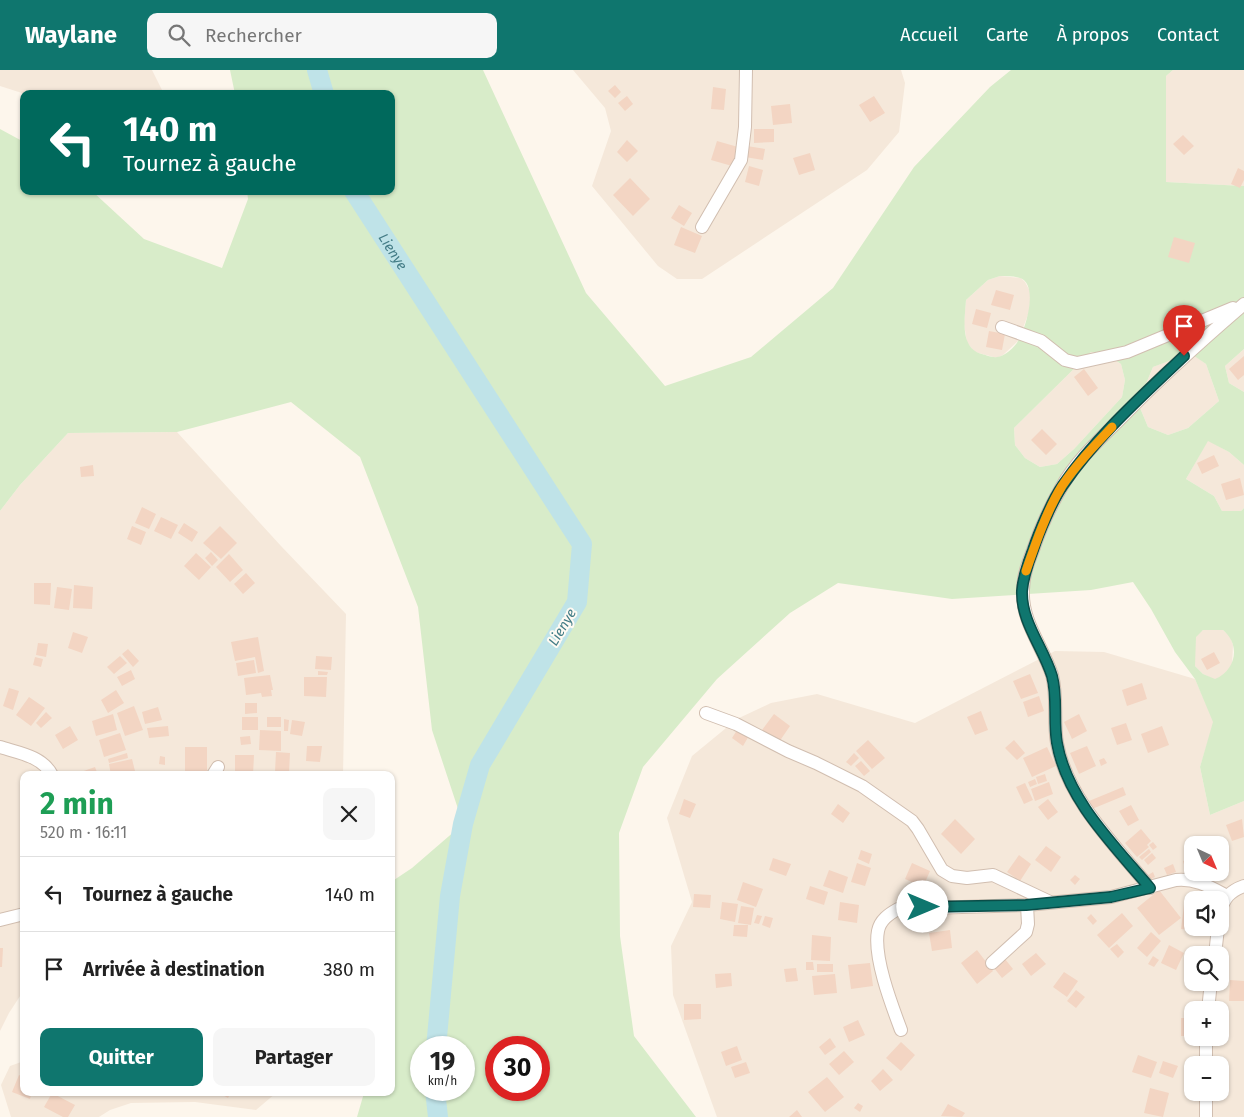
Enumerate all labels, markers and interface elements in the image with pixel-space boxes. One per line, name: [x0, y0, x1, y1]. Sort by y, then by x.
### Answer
search box: [147, 13, 497, 58]
text: Waylane: [25, 21, 117, 49]
icon: search: [165, 21, 193, 49]
text: Rechercher: [205, 24, 302, 47]
text: Accueil: [900, 24, 958, 46]
text: Carte: [986, 24, 1029, 46]
text: À propos: [1057, 24, 1129, 46]
text: Contact: [1157, 24, 1219, 46]
text: 140 m: [123, 108, 217, 150]
icon: left: [40, 110, 105, 175]
text: Tournez à gauche: [123, 150, 296, 177]
water label: Lienye: [375, 230, 411, 273]
pin: [1163, 305, 1205, 356]
icon: arrive: [1170, 312, 1198, 340]
water label: Lienye: [545, 606, 580, 649]
text: 2 min: [40, 786, 114, 822]
button: close: [323, 788, 375, 840]
text: 520 m · 16:11: [40, 823, 127, 842]
north arrow: [1184, 836, 1229, 881]
map controls: [1184, 836, 1229, 1101]
icon: left: [40, 880, 68, 908]
position arrow: [896, 880, 948, 932]
text: Tournez à gauche: [83, 883, 233, 906]
text: 140 m: [325, 883, 375, 906]
button: sound: [1184, 891, 1229, 936]
button: search: [1184, 946, 1229, 991]
icon: arrive: [40, 955, 68, 983]
text: Arrivée à destination: [83, 958, 265, 981]
text: 380 m: [323, 958, 375, 981]
button: +: [1184, 1001, 1229, 1046]
button: Quitter: [40, 1028, 203, 1086]
button: Partager: [213, 1028, 375, 1086]
speed limit sign: 30: [485, 1036, 550, 1101]
text: 19: [430, 1047, 455, 1077]
button: −: [1184, 1056, 1229, 1101]
text: km/h: [428, 1074, 457, 1088]

